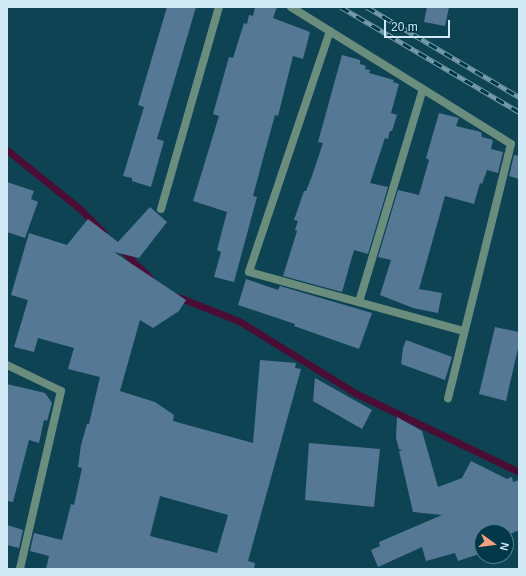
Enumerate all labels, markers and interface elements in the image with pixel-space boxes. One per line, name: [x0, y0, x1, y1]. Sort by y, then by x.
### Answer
scale bar: [386, 12, 452, 38]
text: 20 m: [391, 20, 418, 34]
north arrow: [474, 524, 514, 564]
text: N: [498, 541, 511, 552]

